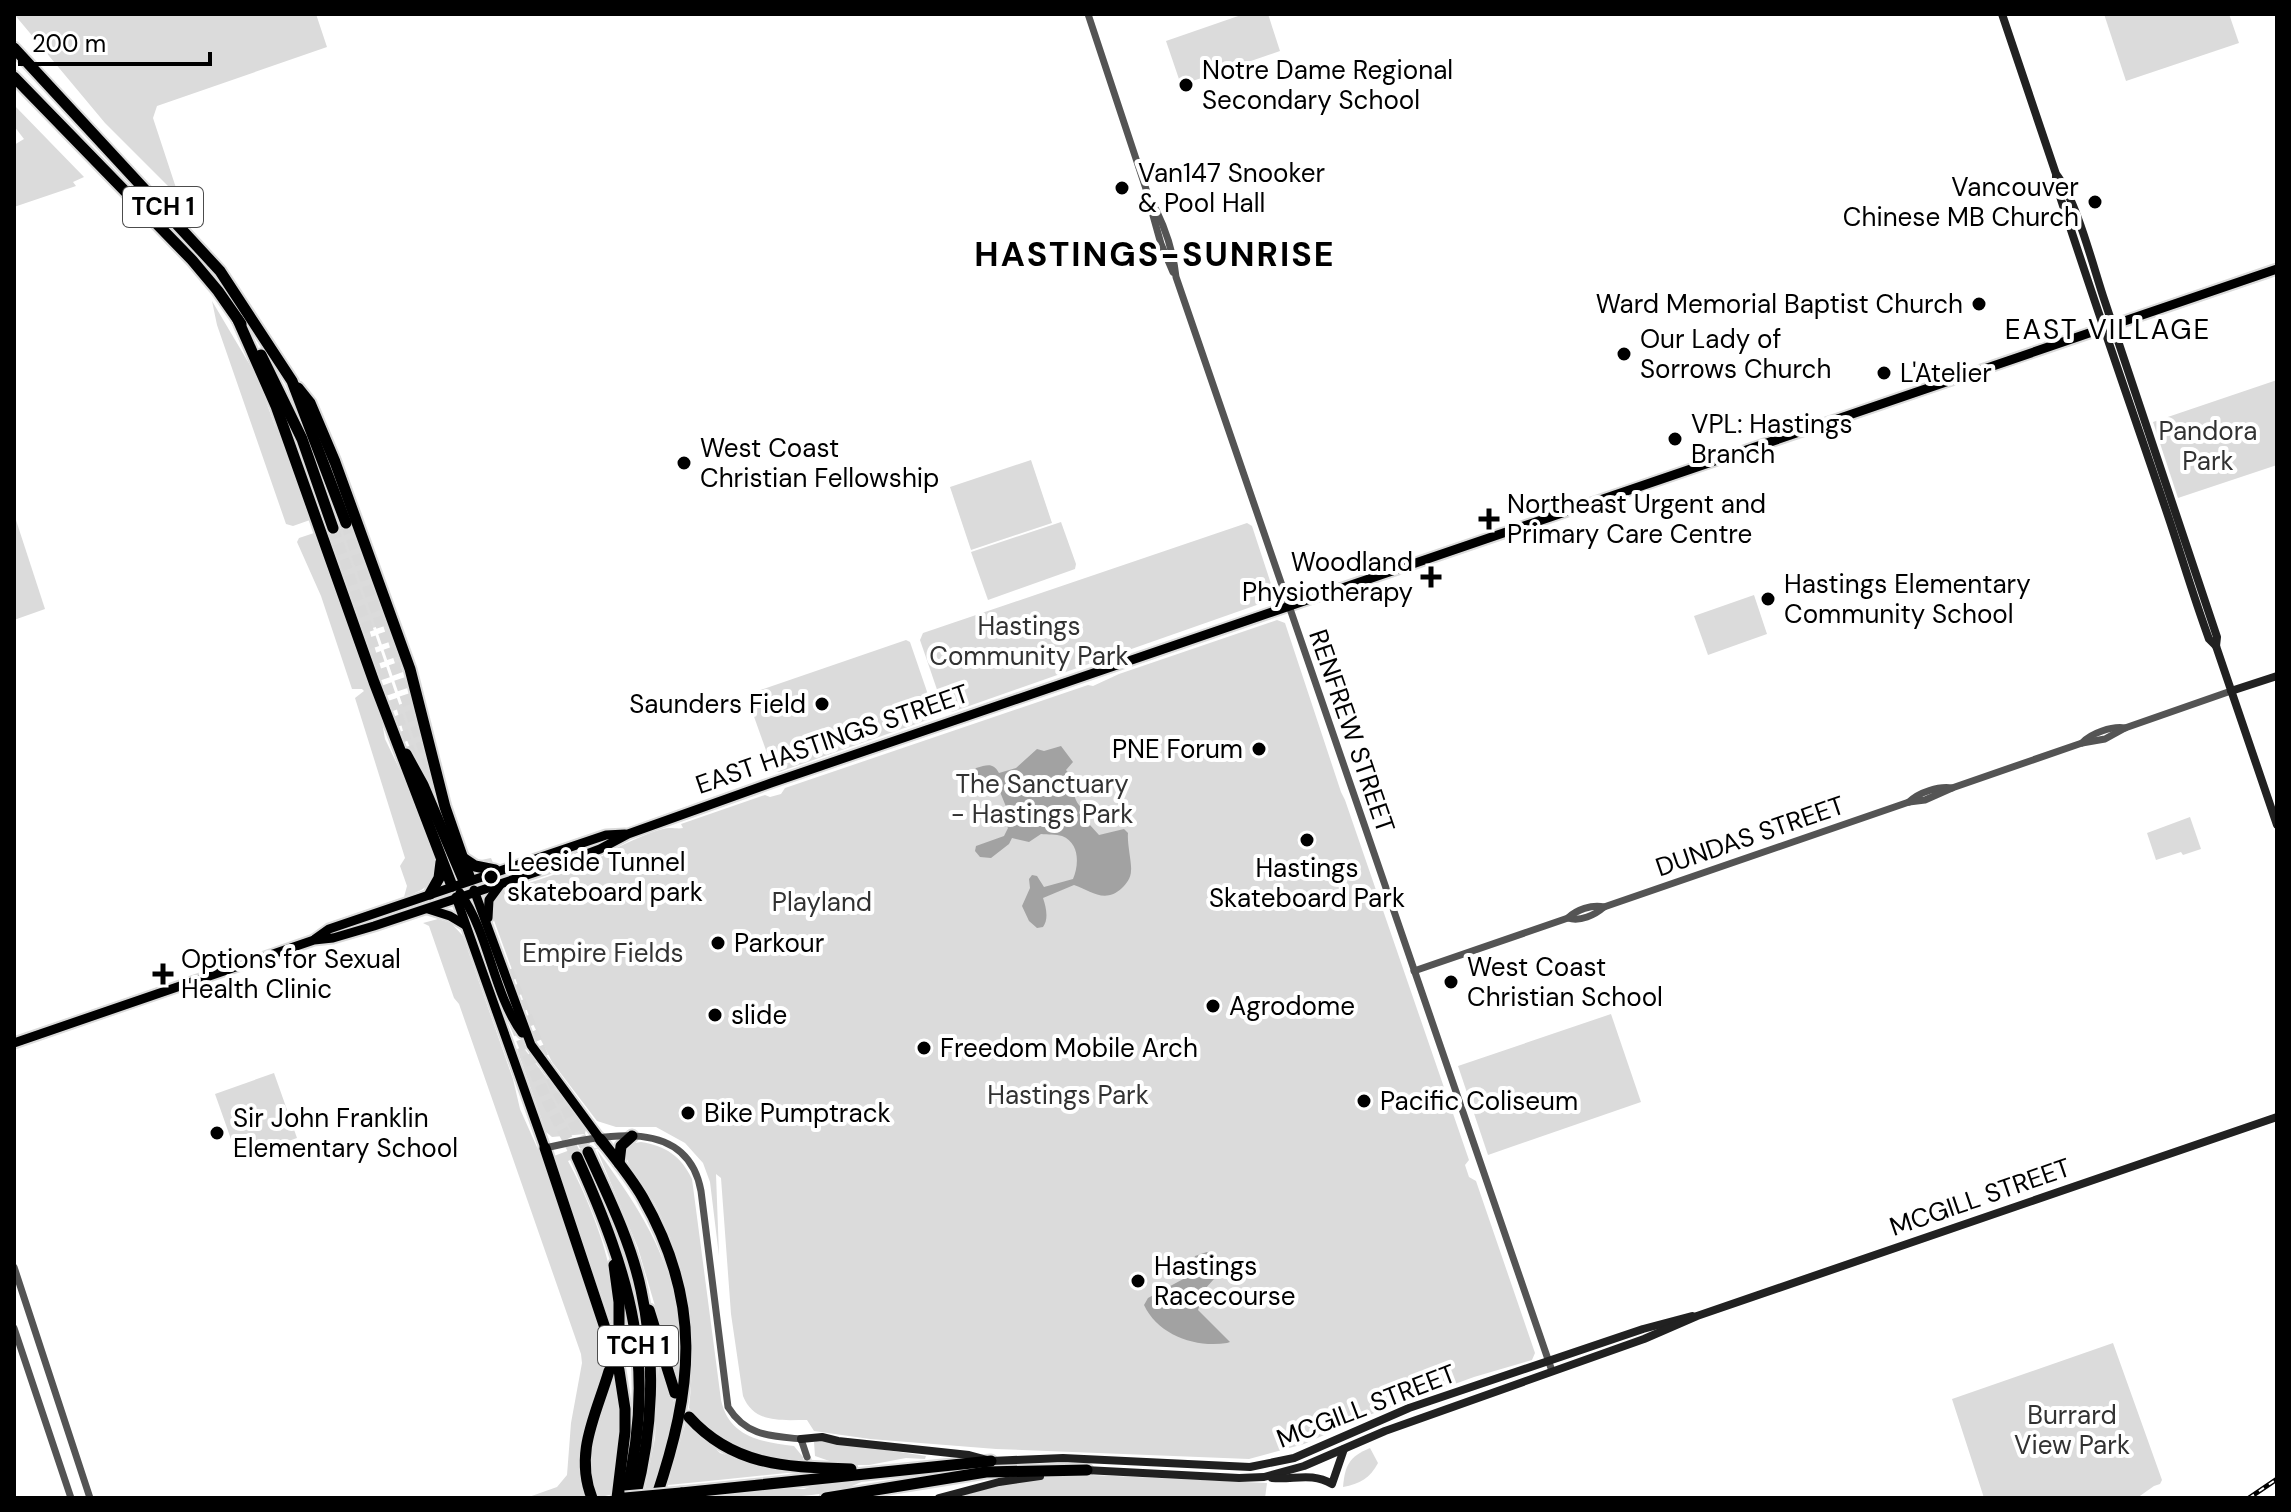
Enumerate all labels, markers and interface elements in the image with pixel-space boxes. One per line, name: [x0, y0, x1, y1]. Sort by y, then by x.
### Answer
scale bar: [20, 16, 210, 66]
text: 200 m: [32, 28, 106, 59]
place label: Notre Dame Regional Secondary School: [1202, 53, 1453, 117]
marker: Notre Dame Regional Secondary School: [1177, 76, 1195, 94]
place label: Van147 Snooker & Pool Hall: [1138, 156, 1325, 220]
place label: Vancouver Chinese MB Church: [1843, 170, 2079, 234]
marker: Van147 Snooker & Pool Hall: [1113, 179, 1131, 197]
road number: TCH 1: [123, 187, 203, 227]
marker: Vancouver Chinese MB Church: [2086, 193, 2104, 211]
district label: HASTINGS-SUNRISE: [974, 232, 1336, 277]
place label: Ward Memorial Baptist Church: [1596, 287, 1963, 321]
marker: Ward Memorial Baptist Church: [1970, 295, 1988, 313]
district label: EAST VILLAGE: [2005, 311, 2211, 348]
place label: Our Lady of Sorrows Church: [1640, 322, 1831, 386]
marker: Our Lady of Sorrows Church: [1615, 345, 1633, 363]
place label: L'Atelier: [1900, 356, 1992, 390]
marker: L'Atelier: [1875, 364, 1893, 382]
place label: VPL: Hastings Branch: [1691, 407, 1853, 471]
park label: Pandora Park: [2158, 414, 2258, 478]
marker: VPL: Hastings Branch: [1666, 430, 1684, 448]
place label: West Coast Christian Fellowship: [700, 431, 939, 495]
marker: West Coast Christian Fellowship: [675, 454, 693, 472]
place label: Northeast Urgent and Primary Care Centre: [1507, 487, 1766, 551]
marker: Northeast Urgent and Primary Care Centre: [1478, 508, 1500, 530]
place label: Woodland Physiotherapy: [1242, 545, 1413, 609]
marker: Woodland Physiotherapy: [1420, 566, 1442, 588]
place label: Hastings Elementary Community School: [1784, 567, 2031, 631]
marker: Hastings Elementary Community School: [1759, 590, 1777, 608]
park label: Hastings Community Park: [929, 609, 1129, 673]
street label: RENFREW STREET: [1301, 625, 1403, 837]
street label: EAST HASTINGS STREET: [691, 676, 973, 802]
place label: Saunders Field: [629, 687, 806, 721]
marker: Saunders Field: [813, 695, 831, 713]
place label: PNE Forum: [1112, 732, 1243, 766]
marker: PNE Forum: [1250, 740, 1268, 758]
park label: The Sanctuary - Hastings Park: [951, 767, 1133, 831]
street label: DUNDAS STREET: [1651, 788, 1849, 884]
marker: Hastings Skateboard Park: [1298, 831, 1316, 849]
place label: Leeside Tunnel skateboard park: [507, 845, 703, 909]
place label: Hastings Skateboard Park: [1209, 851, 1405, 915]
marker: Leeside Tunnel skateboard park: [482, 868, 500, 886]
park label: Playland: [772, 885, 872, 919]
place label: Parkour: [734, 926, 824, 960]
marker: Parkour: [709, 934, 727, 952]
park label: Empire Fields: [522, 936, 684, 970]
place label: Options for Sexual Health Clinic: [181, 942, 401, 1006]
place label: West Coast Christian School: [1467, 950, 1663, 1014]
marker: Options for Sexual Health Clinic: [152, 963, 174, 985]
marker: West Coast Christian School: [1442, 973, 1460, 991]
place label: Agrodome: [1229, 989, 1355, 1023]
marker: Agrodome: [1204, 997, 1222, 1015]
place label: slide: [731, 998, 787, 1032]
marker: slide: [706, 1006, 724, 1024]
place label: Freedom Mobile Arch: [940, 1031, 1198, 1065]
marker: Freedom Mobile Arch: [915, 1039, 933, 1057]
park label: Hastings Park: [987, 1078, 1149, 1112]
place label: Pacific Coliseum: [1380, 1084, 1578, 1118]
marker: Pacific Coliseum: [1355, 1092, 1373, 1110]
place label: Bike Pumptrack: [704, 1096, 891, 1130]
place label: Sir John Franklin Elementary School: [233, 1101, 458, 1165]
marker: Bike Pumptrack: [679, 1104, 697, 1122]
marker: Sir John Franklin Elementary School: [208, 1124, 226, 1142]
street label: MCGILL STREET: [1885, 1150, 2075, 1244]
place label: Hastings Racecourse: [1154, 1249, 1296, 1313]
marker: Hastings Racecourse: [1129, 1272, 1147, 1290]
road number: TCH 1: [598, 1326, 678, 1366]
street label: MCGILL STREET: [1272, 1356, 1460, 1456]
park label: Burrard View Park: [2014, 1398, 2130, 1462]

